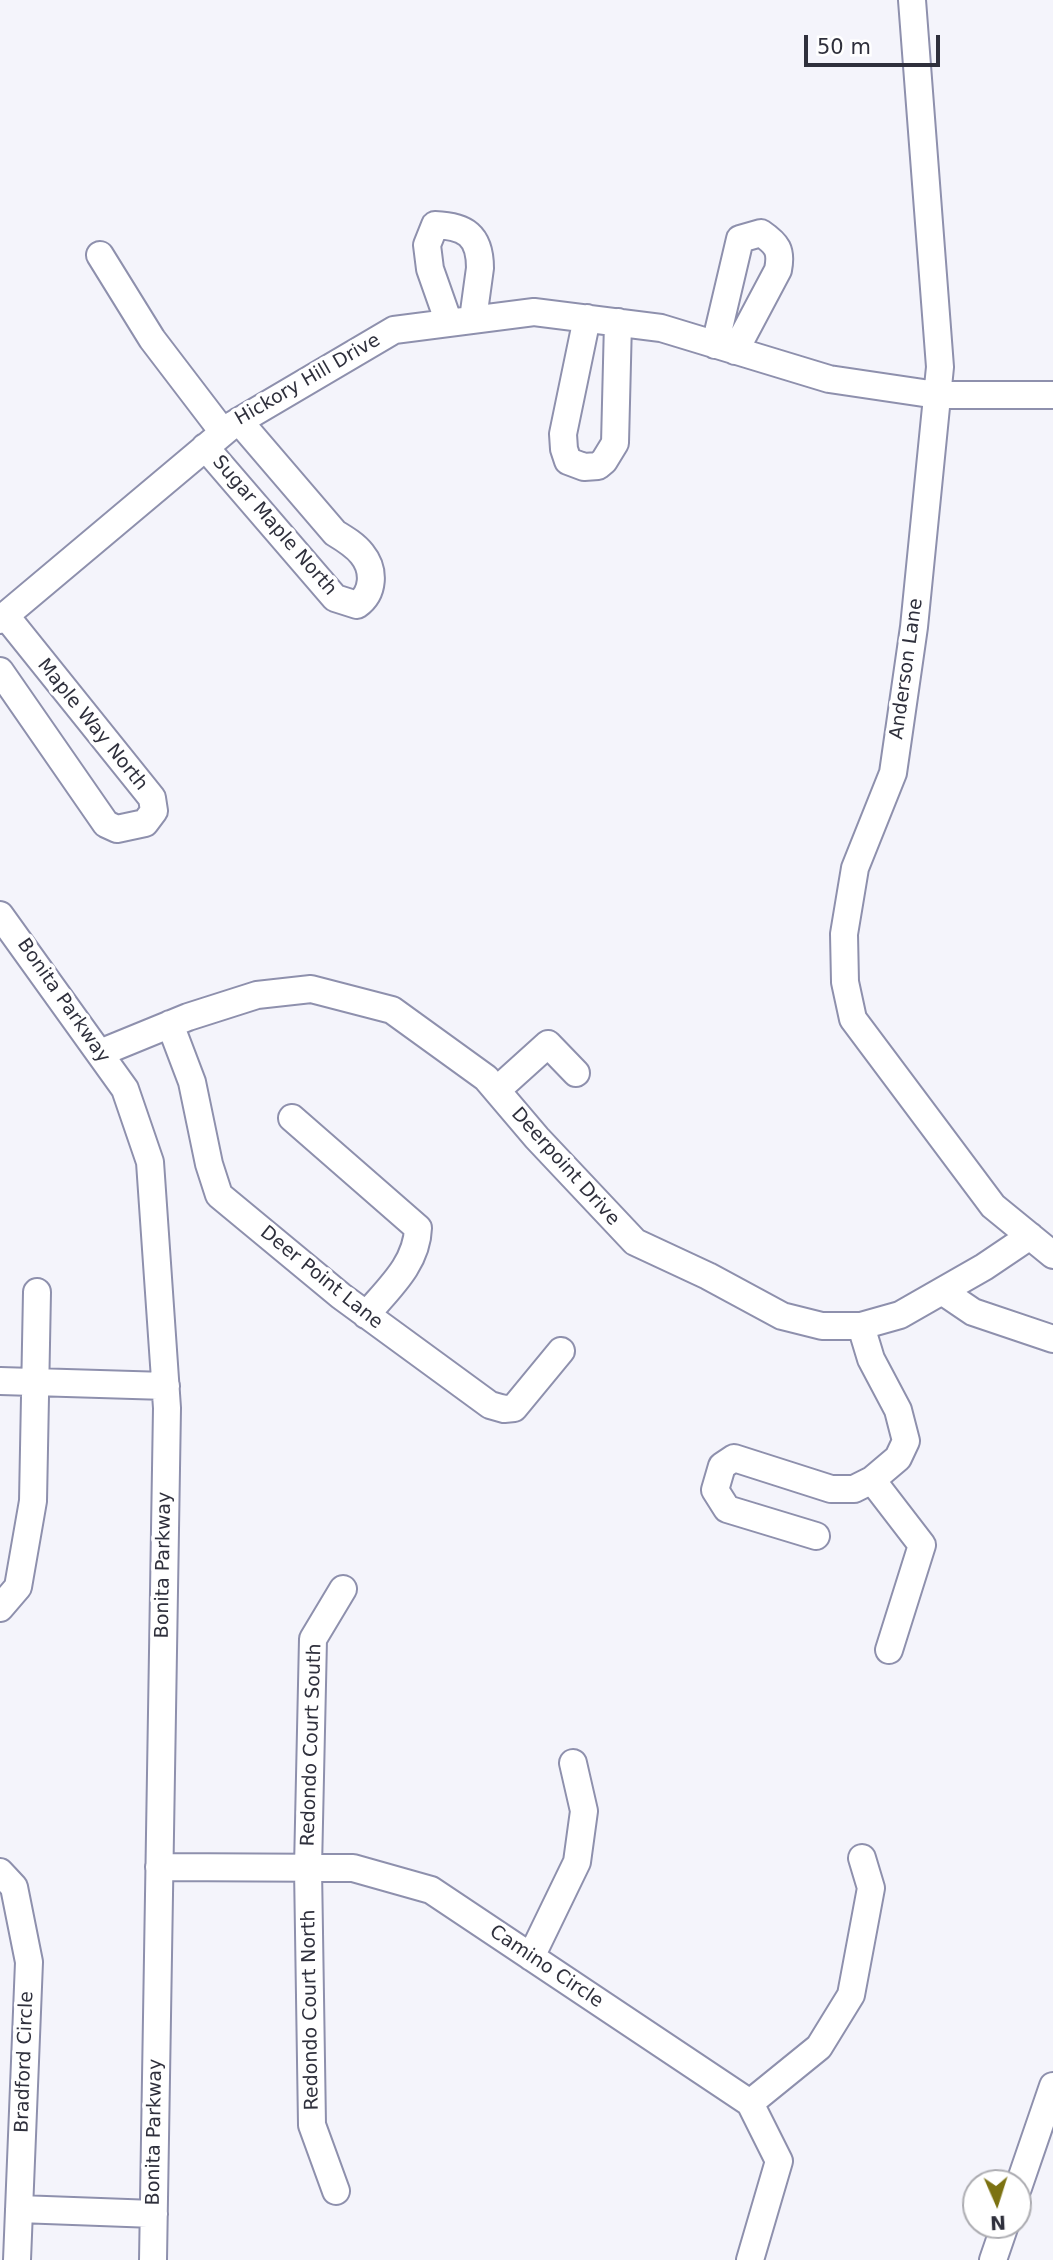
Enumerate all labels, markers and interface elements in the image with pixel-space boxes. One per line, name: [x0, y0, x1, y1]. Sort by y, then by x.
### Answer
scale bar: [808, 21, 944, 65]
text: 50 m: [817, 35, 871, 59]
street label: Hickory Hill Drive: [231, 329, 385, 431]
street label: Sugar Maple North: [207, 451, 341, 601]
street label: Anderson Lane: [886, 597, 928, 741]
street label: Maple Way North: [32, 655, 152, 795]
street label: Bonita Parkway: [12, 934, 114, 1068]
street label: Deerpoint Drive: [506, 1103, 624, 1231]
street label: Deer Point Lane: [255, 1222, 387, 1334]
street label: Bonita Parkway: [151, 1492, 177, 1638]
street label: Redondo Court South: [297, 1643, 327, 1847]
street label: Redondo Court North: [298, 1909, 324, 2111]
street label: Camino Circle: [485, 1921, 607, 2013]
street label: Bradford Circle: [11, 1991, 39, 2133]
street label: Bonita Parkway: [142, 2059, 168, 2205]
north arrow: [962, 2169, 1032, 2239]
text: N: [989, 2212, 1007, 2234]

